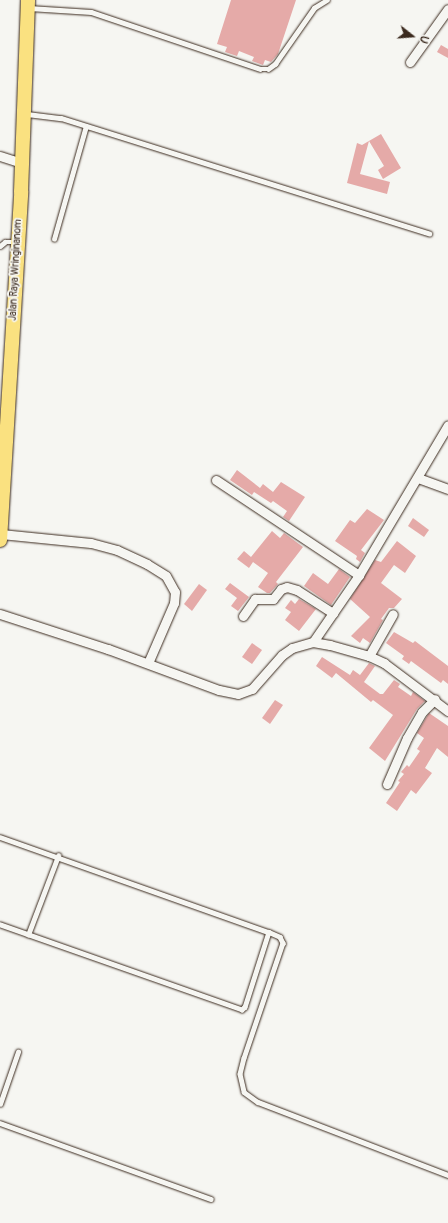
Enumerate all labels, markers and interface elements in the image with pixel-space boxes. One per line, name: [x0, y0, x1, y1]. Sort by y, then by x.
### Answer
north arrow: [392, 16, 432, 56]
text: U: [417, 34, 431, 45]
street label: Jalan Raya Wringinanom: [7, 219, 25, 321]

